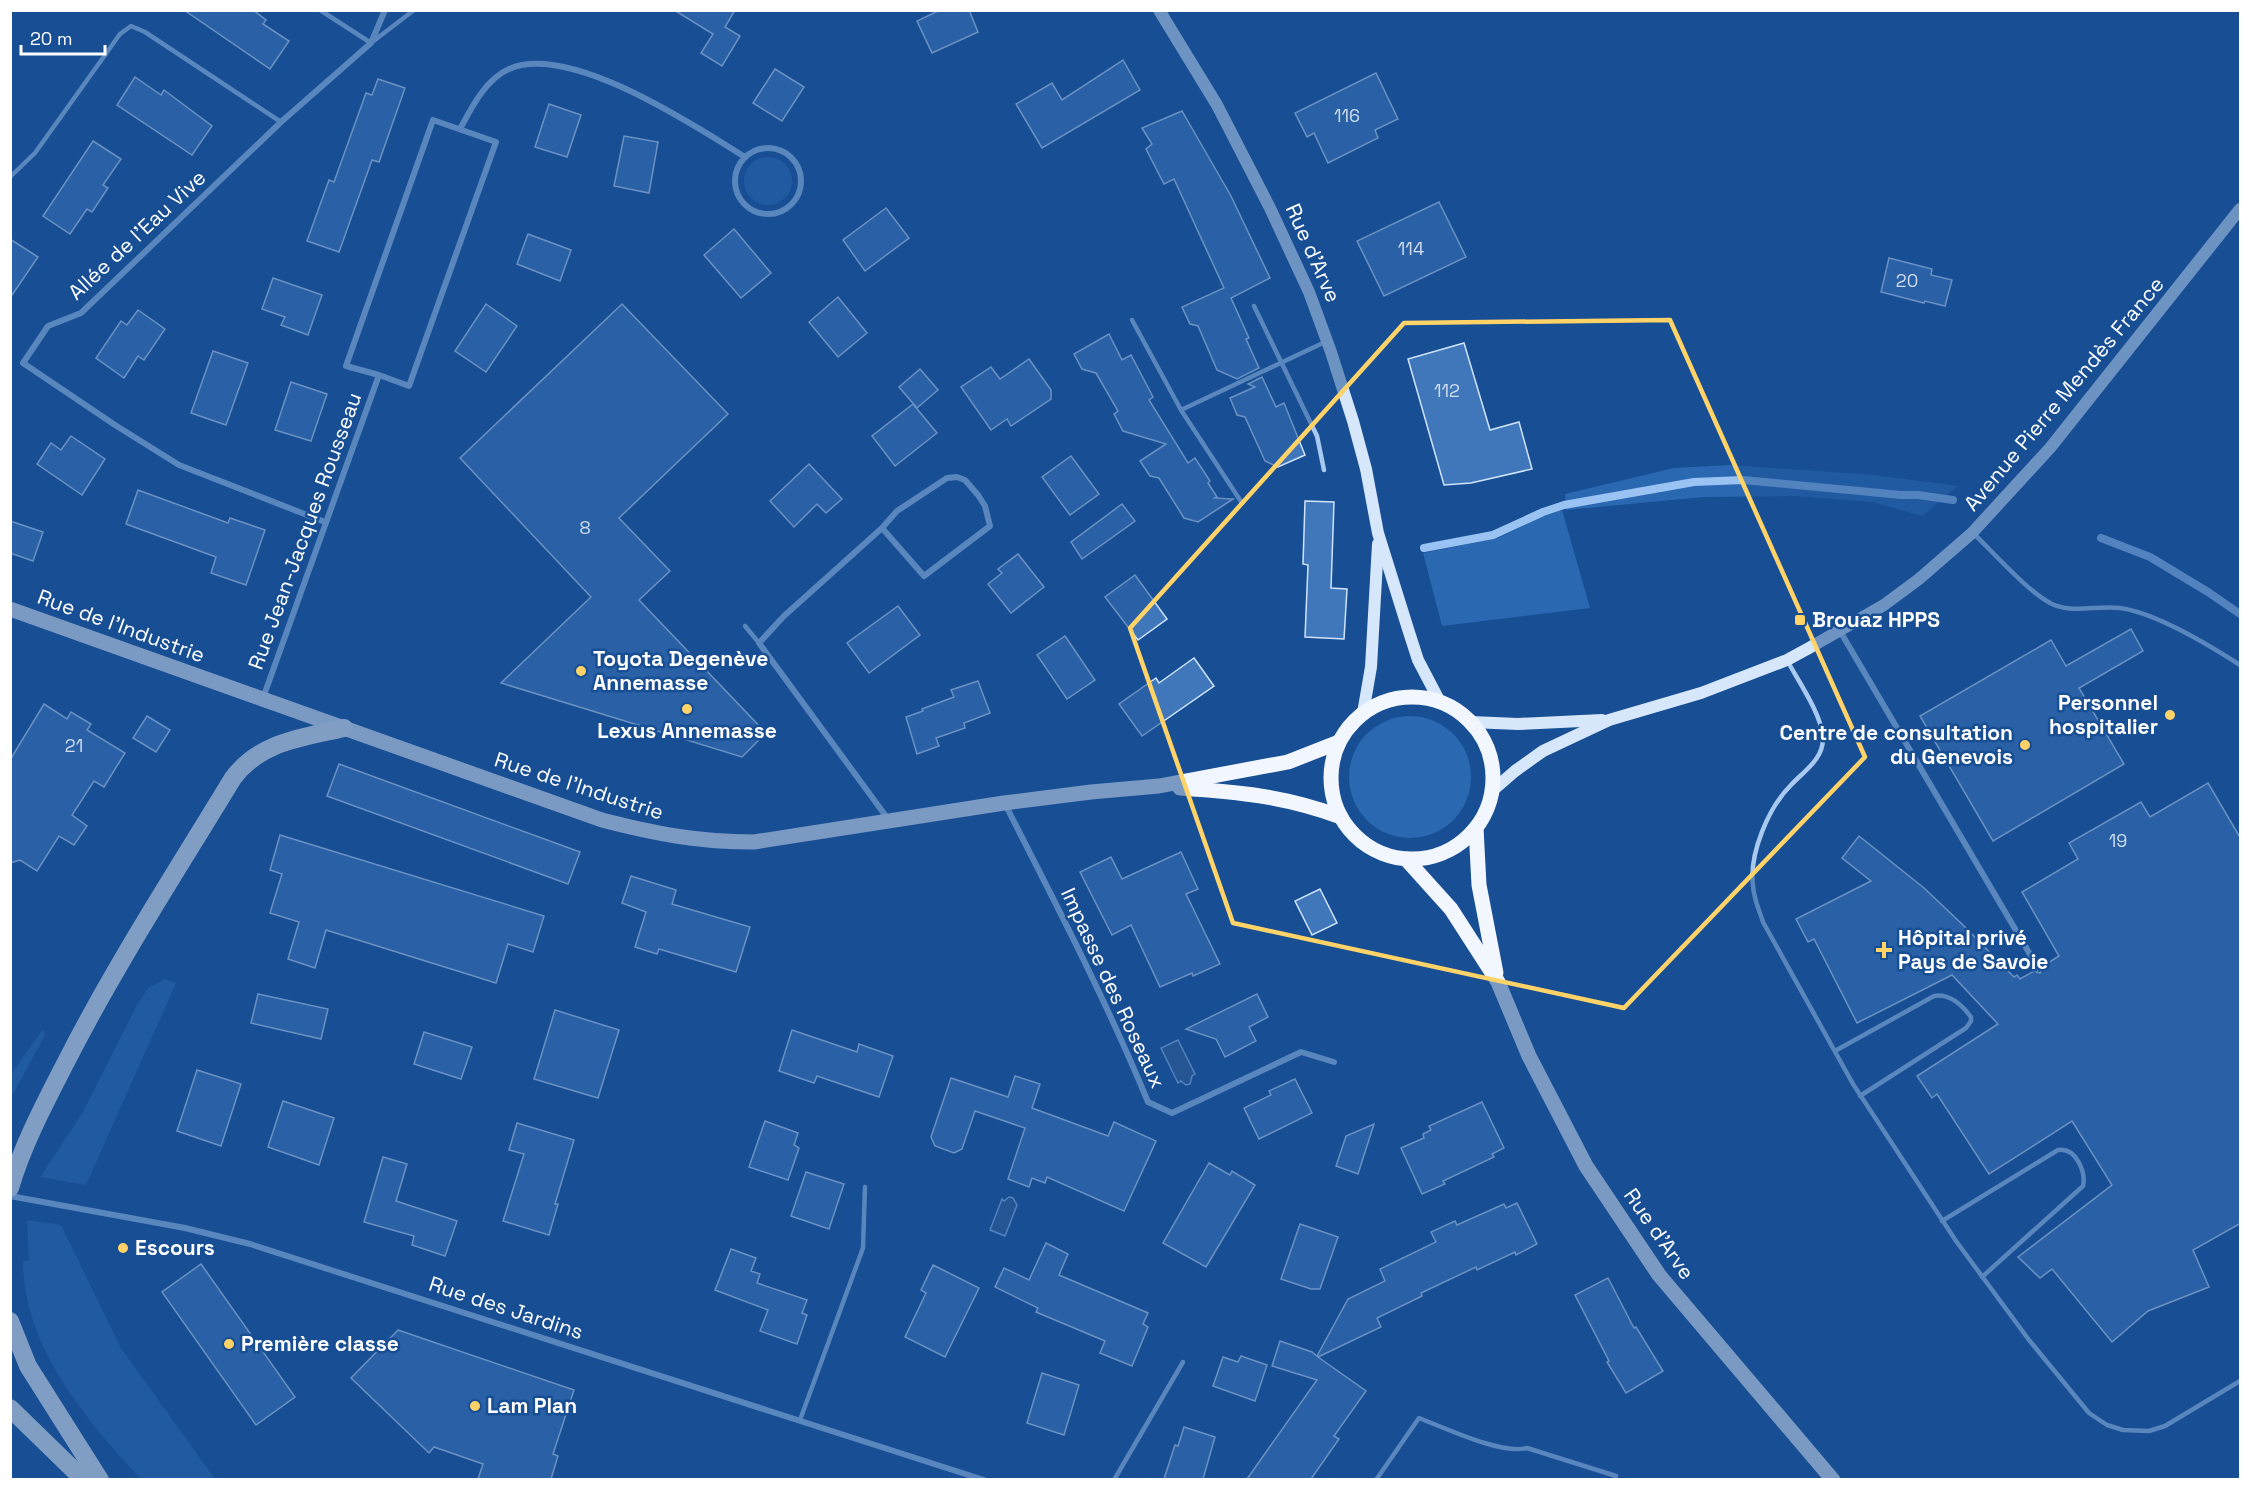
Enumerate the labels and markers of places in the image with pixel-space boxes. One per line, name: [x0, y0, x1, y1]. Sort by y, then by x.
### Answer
place label: Brouaz HPPS: [1812, 606, 1940, 633]
marker: Brouaz HPPS: [1793, 613, 1807, 627]
place label: Toyota Degenève Annemasse: [593, 645, 768, 696]
marker: Toyota Degenève Annemasse: [574, 664, 588, 678]
place label: Personnel hospitalier: [2049, 689, 2158, 740]
marker: Lexus Annemasse: [680, 702, 694, 716]
marker: Personnel hospitalier: [2163, 708, 2177, 722]
place label: Lexus Annemasse: [597, 717, 777, 744]
place label: Centre de consultation du Genevois: [1779, 719, 2013, 770]
marker: Centre de consultation du Genevois: [2018, 738, 2032, 752]
place label: Hôpital privé Pays de Savoie: [1898, 924, 2049, 975]
marker: Hôpital privé Pays de Savoie: [1875, 941, 1893, 959]
place label: Escours: [135, 1234, 215, 1261]
marker: Escours: [116, 1241, 130, 1255]
place label: Première classe: [241, 1330, 399, 1357]
marker: Première classe: [222, 1337, 236, 1351]
place label: Lam Plan: [487, 1392, 577, 1419]
marker: Lam Plan: [468, 1399, 482, 1413]

